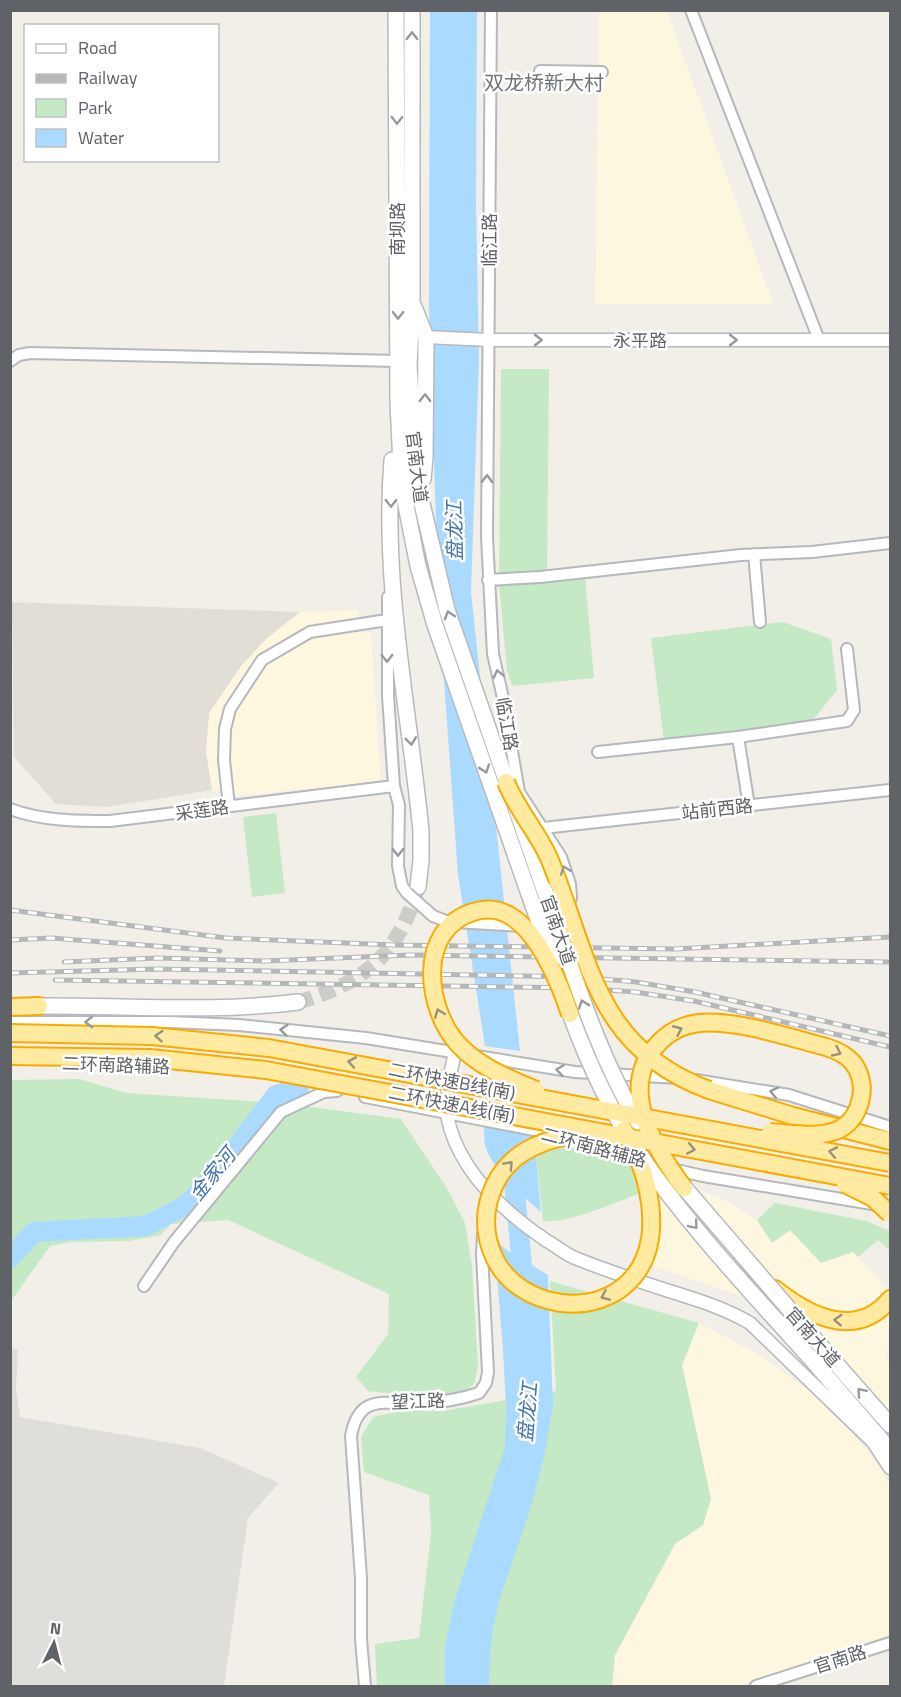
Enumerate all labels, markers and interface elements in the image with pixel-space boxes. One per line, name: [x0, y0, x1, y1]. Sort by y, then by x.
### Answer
legend: [24, 24, 219, 162]
one-way arrow: [406, 31, 418, 40]
text: Road: [78, 34, 117, 61]
text: Railway: [78, 64, 138, 91]
district label: 双龙桥新大村: [484, 67, 604, 98]
text: Park: [78, 94, 113, 121]
one-way arrow: [391, 116, 403, 125]
text: Water: [78, 124, 124, 151]
street label: 南坝路: [384, 202, 411, 256]
street label: 临江路: [476, 213, 503, 267]
one-way arrow: [392, 311, 404, 320]
street label: 永平路: [613, 327, 667, 354]
one-way arrow: [534, 334, 543, 346]
one-way arrow: [729, 334, 738, 346]
one-way arrow: [419, 393, 431, 402]
street label: 官南大道: [399, 430, 435, 504]
one-way arrow: [481, 475, 493, 484]
one-way arrow: [385, 498, 397, 507]
water label: 盘龙江: [438, 499, 470, 561]
one-way arrow: [444, 610, 456, 621]
one-way arrow: [381, 653, 394, 662]
one-way arrow: [492, 669, 505, 679]
street label: 临江路: [489, 695, 525, 753]
one-way arrow: [404, 736, 416, 746]
one-way arrow: [477, 763, 490, 774]
street label: 站前西路: [680, 792, 754, 826]
street label: 采莲路: [173, 793, 231, 827]
one-way arrow: [392, 847, 405, 856]
one-way arrow: [560, 865, 573, 876]
street label: 官南大道: [534, 892, 582, 968]
one-way arrow: [578, 999, 591, 1010]
one-way arrow: [434, 1008, 446, 1019]
one-way arrow: [84, 1016, 93, 1028]
one-way arrow: [279, 1024, 288, 1037]
one-way arrow: [671, 1025, 682, 1037]
one-way arrow: [155, 1030, 164, 1043]
one-way arrow: [830, 1044, 841, 1056]
street label: 二环南路辅路: [62, 1050, 170, 1080]
street label: 二环快速B线(南): [386, 1055, 518, 1107]
one-way arrow: [348, 1056, 358, 1069]
one-way arrow: [555, 1064, 564, 1076]
street label: 二环快速A线(南): [386, 1079, 518, 1129]
one-way arrow: [770, 1086, 780, 1099]
street label: 二环南路辅路: [538, 1120, 650, 1174]
water label: 金家河: [181, 1138, 245, 1207]
one-way arrow: [686, 1142, 696, 1155]
one-way arrow: [828, 1146, 838, 1159]
one-way arrow: [502, 1161, 513, 1172]
one-way arrow: [687, 1218, 698, 1229]
one-way arrow: [600, 1289, 611, 1301]
street label: 官南大道: [779, 1301, 847, 1373]
one-way arrow: [834, 1314, 843, 1327]
water label: 盘龙江: [509, 1379, 545, 1443]
street label: 望江路: [391, 1387, 445, 1415]
one-way arrow: [857, 1388, 868, 1399]
north arrow: [24, 1613, 84, 1673]
text: N: [49, 1616, 62, 1641]
street label: 官南路: [810, 1638, 870, 1680]

